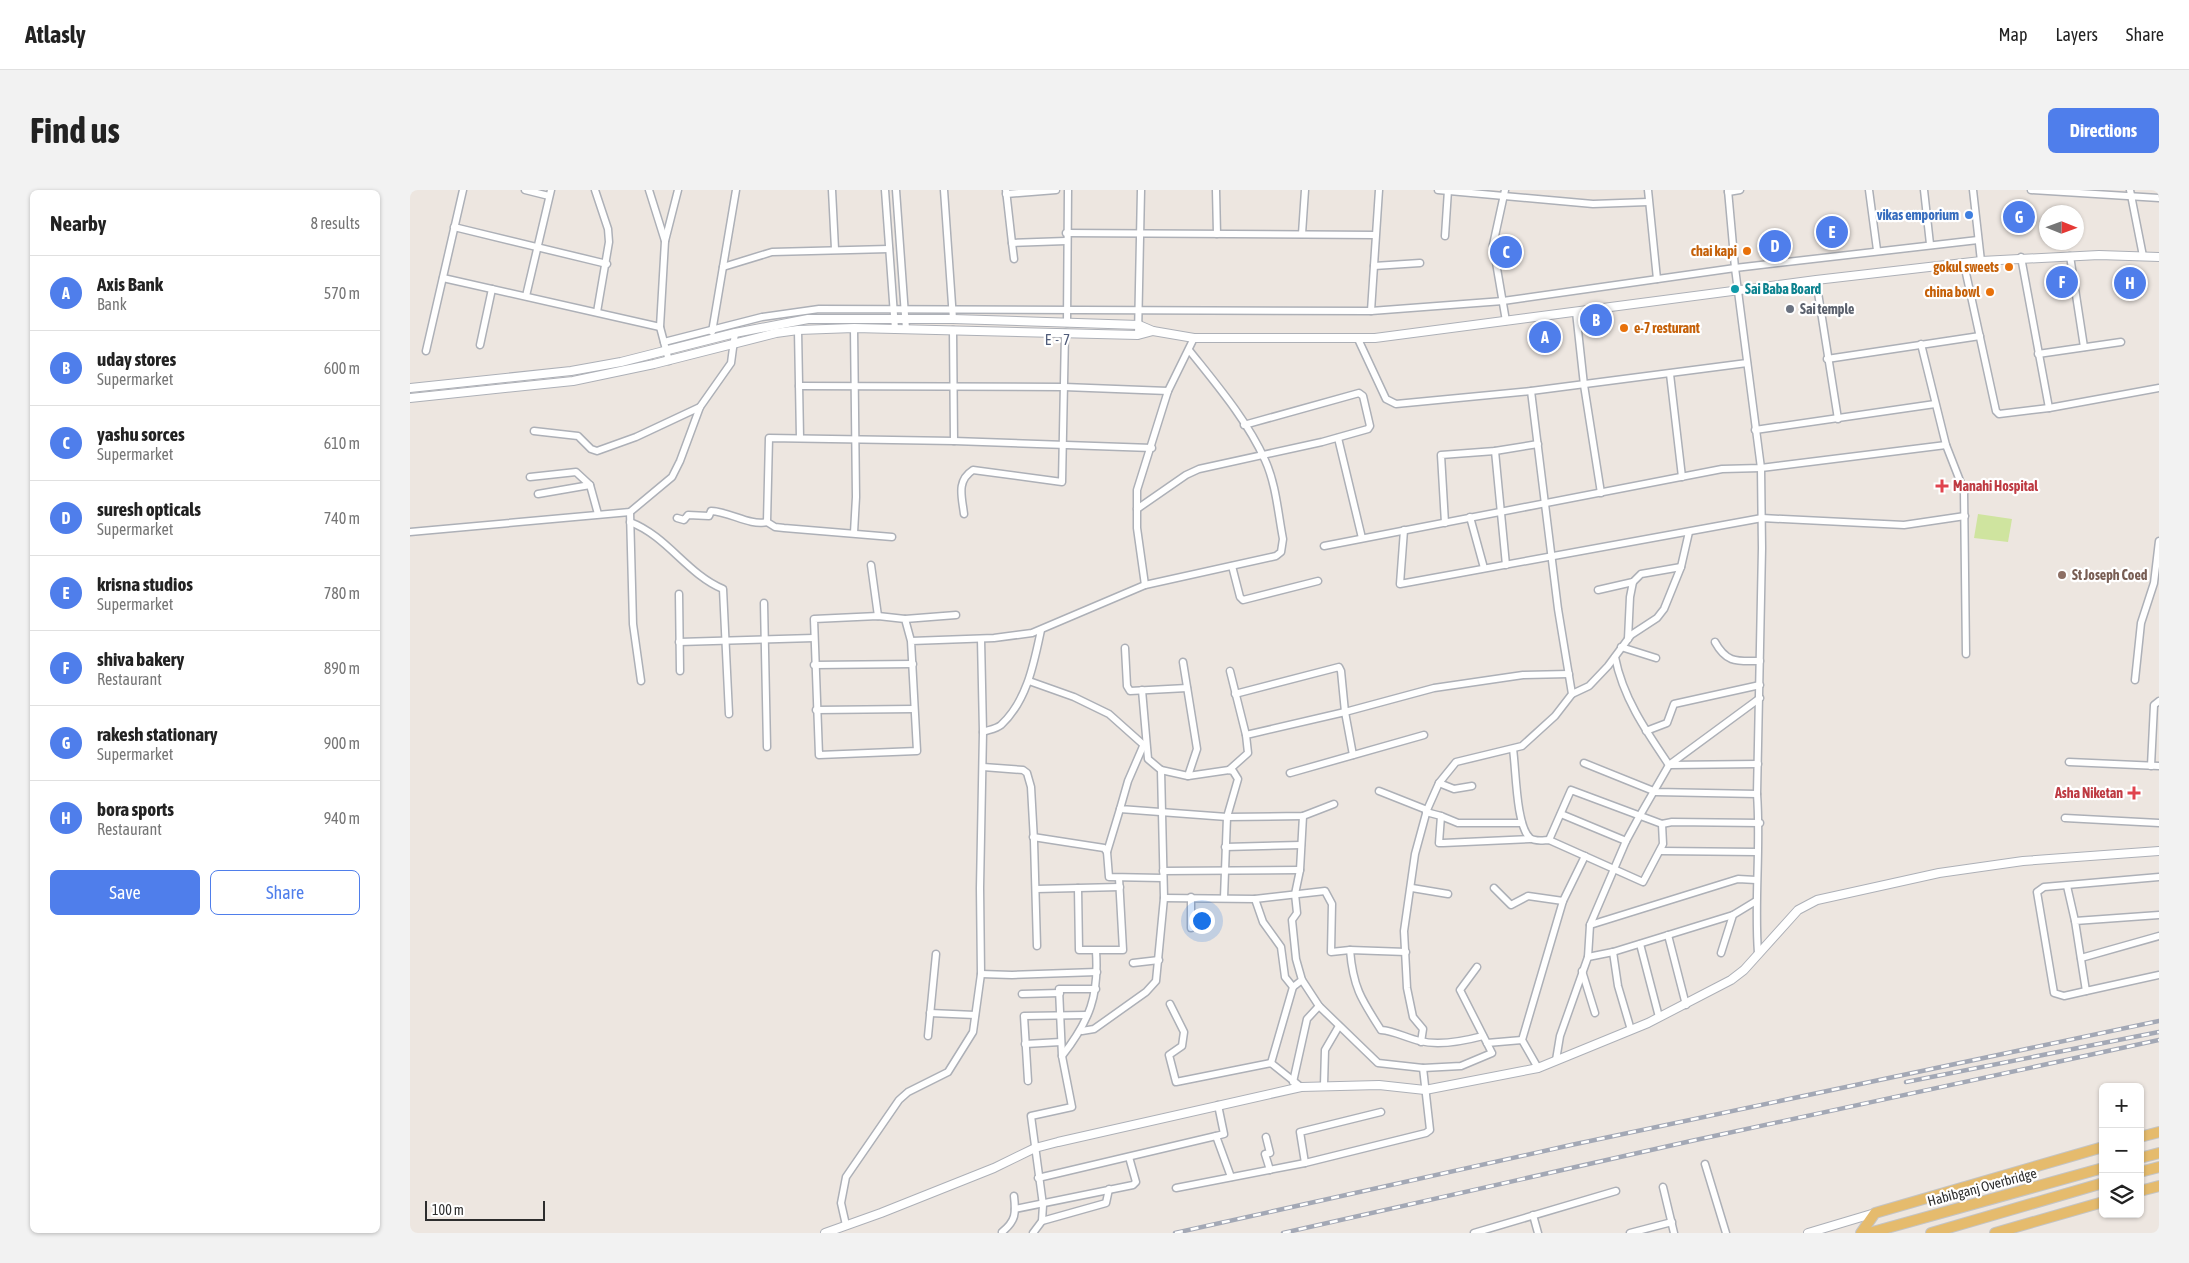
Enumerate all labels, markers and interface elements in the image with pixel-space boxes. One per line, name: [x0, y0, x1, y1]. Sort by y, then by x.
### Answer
text: Atlasly: [25, 21, 86, 48]
text: Map: [1998, 24, 2027, 45]
text: Layers: [2055, 24, 2098, 45]
text: Share: [2126, 24, 2164, 45]
button: Directions: [2048, 108, 2159, 153]
text: Find us: [30, 110, 120, 150]
pin: G: [2003, 198, 2035, 236]
north arrow: [2039, 205, 2084, 250]
place label: vikas emporium: [1877, 207, 1959, 223]
marker: vikas emporium: [1963, 209, 1975, 221]
text: Nearby: [50, 211, 106, 235]
pin: E: [1816, 213, 1848, 251]
text: 8 results: [310, 214, 360, 232]
pin: D: [1759, 227, 1791, 265]
pin: C: [1490, 233, 1522, 271]
place label: chai kapi: [1691, 243, 1737, 259]
marker: chai kapi: [1741, 245, 1753, 257]
place label: gokul sweets: [1933, 259, 1999, 275]
marker: gokul sweets: [2003, 261, 2015, 273]
pin: F: [2046, 263, 2078, 301]
pin: H: [2114, 264, 2146, 302]
text: Axis Bank: [97, 273, 163, 295]
place label: Sai Baba Board: [1745, 281, 1822, 297]
marker: Sai Baba Board: [1729, 283, 1741, 295]
text: A: [62, 284, 70, 302]
text: 570 m: [324, 284, 360, 302]
place label: china bowl: [1924, 284, 1980, 300]
marker: china bowl: [1984, 286, 1996, 298]
text: Bank: [97, 295, 127, 313]
pin: B: [1580, 301, 1612, 339]
place label: Sai temple: [1800, 301, 1854, 317]
marker: Sai temple: [1784, 303, 1796, 315]
pin: A: [1529, 318, 1561, 356]
place label: e-7 resturant: [1634, 320, 1700, 336]
marker: e-7 resturant: [1618, 322, 1630, 334]
district label: E - 7: [1045, 331, 1071, 348]
text: uday stores: [97, 348, 176, 370]
text: B: [62, 359, 70, 377]
text: 600 m: [324, 359, 360, 377]
text: Supermarket: [97, 370, 173, 388]
text: yashu sorces: [97, 423, 185, 445]
text: C: [62, 434, 70, 452]
text: 610 m: [324, 434, 360, 452]
text: Supermarket: [97, 445, 173, 463]
place label: Manahi Hospital: [1953, 478, 2038, 494]
marker: Manahi Hospital: [1935, 479, 1949, 493]
text: suresh opticals: [97, 498, 201, 520]
text: D: [62, 509, 70, 527]
text: 740 m: [324, 509, 360, 527]
text: Supermarket: [97, 520, 173, 538]
place label: St Joseph Coed: [2072, 567, 2148, 583]
marker: St Joseph Coed: [2056, 569, 2068, 581]
text: krisna studios: [97, 573, 193, 595]
text: E: [63, 584, 69, 602]
text: 780 m: [324, 584, 360, 602]
text: Supermarket: [97, 595, 173, 613]
text: shiva bakery: [97, 648, 184, 670]
text: F: [63, 659, 69, 677]
text: 890 m: [324, 659, 360, 677]
text: Restaurant: [97, 670, 162, 688]
text: rakesh stationary: [97, 723, 217, 745]
text: G: [62, 734, 70, 752]
text: 900 m: [324, 734, 360, 752]
text: Supermarket: [97, 745, 173, 763]
place label: Asha Niketan: [2054, 785, 2123, 801]
marker: Asha Niketan: [2127, 786, 2141, 800]
text: bora sports: [97, 798, 174, 820]
text: H: [61, 809, 71, 827]
text: 940 m: [324, 809, 360, 827]
text: Restaurant: [97, 820, 162, 838]
button: Save: [50, 870, 200, 915]
button: Share: [210, 870, 360, 915]
your location: [1189, 908, 1215, 934]
map controls: [2099, 1083, 2144, 1218]
button: +: [2099, 1083, 2144, 1128]
button: −: [2099, 1128, 2144, 1173]
street label: Habibganj Overbridge: [1926, 1165, 2038, 1209]
button: layers: [2099, 1173, 2144, 1218]
scale bar: [425, 1198, 545, 1221]
text: 100 m: [432, 1202, 464, 1218]

